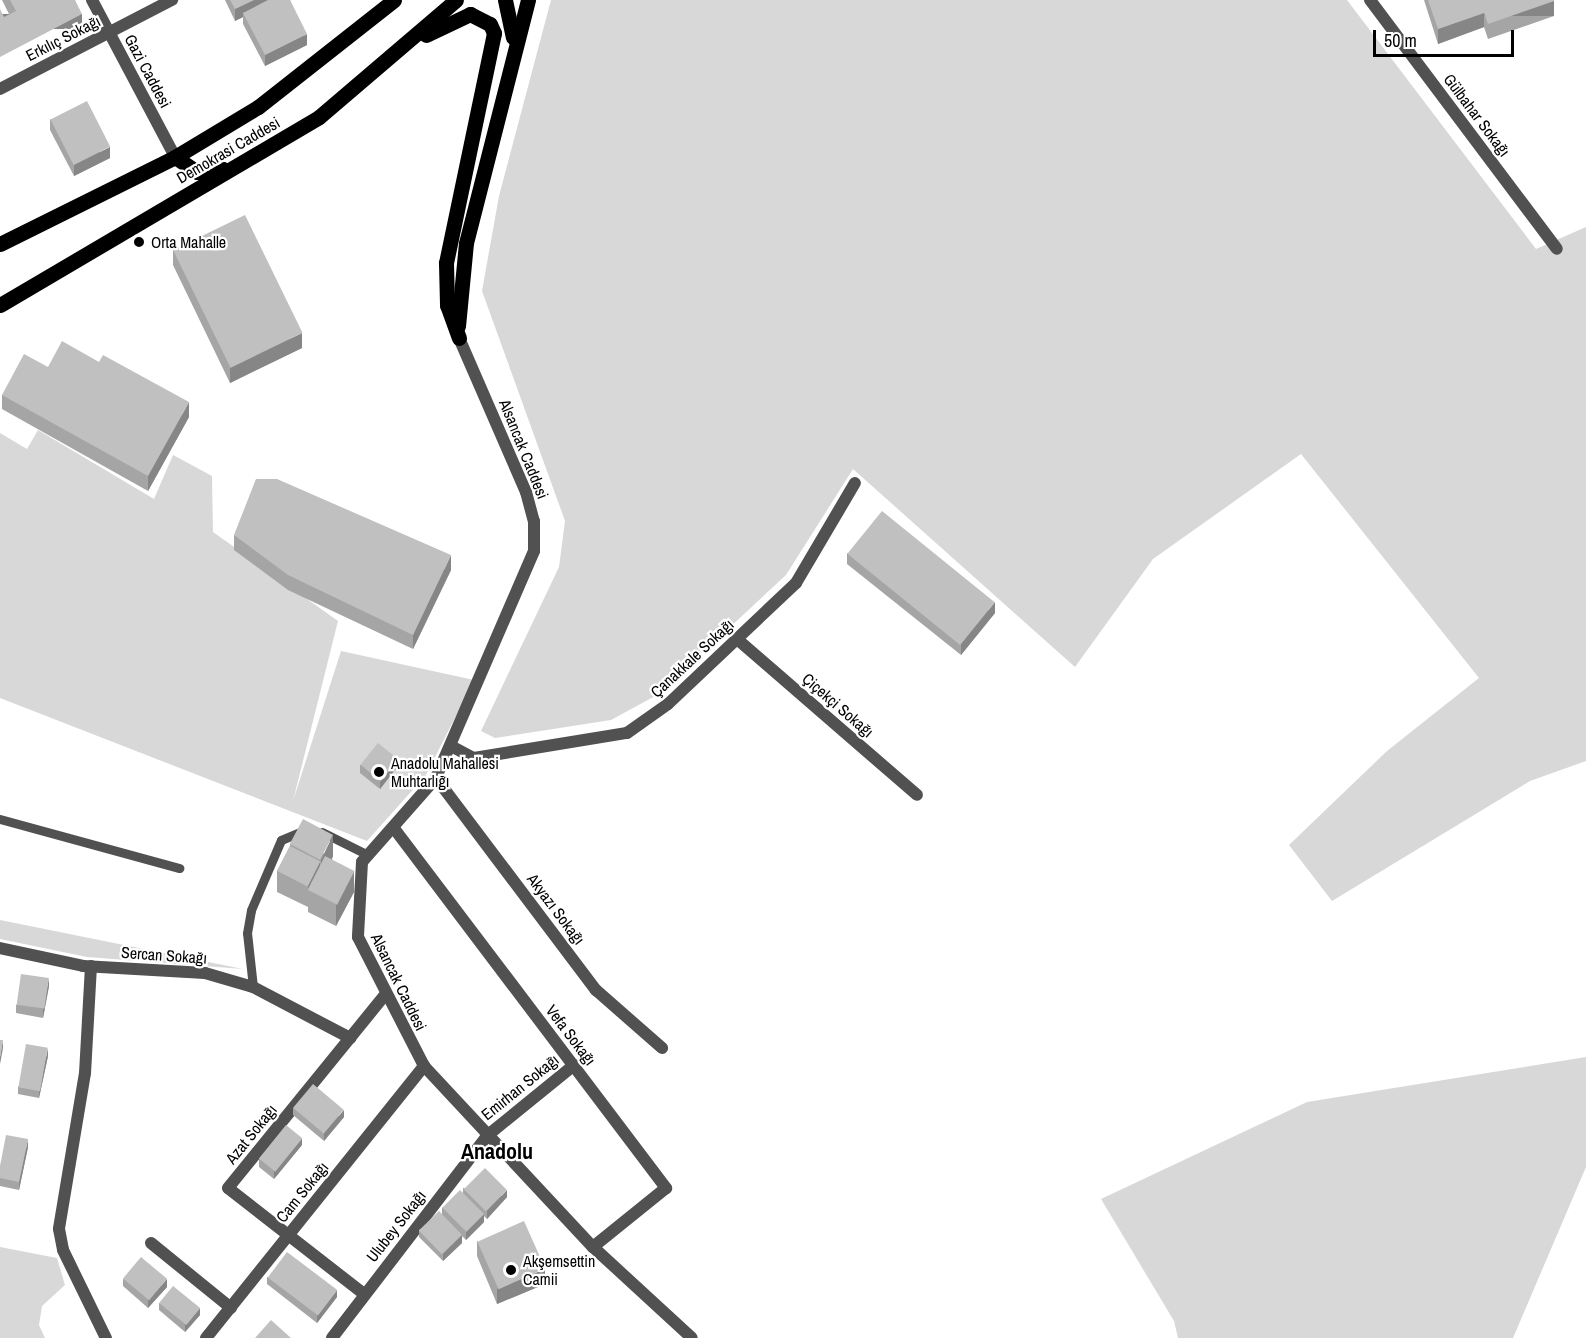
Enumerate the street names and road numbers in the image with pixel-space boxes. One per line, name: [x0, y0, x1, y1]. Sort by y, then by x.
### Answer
street label: Erkılıç Sokağı: [23, 11, 103, 65]
street label: Gazi Caddesi: [121, 31, 175, 111]
street label: Gülbahar Sokağı: [1440, 70, 1514, 160]
street label: Demokrasi Caddesi: [173, 113, 283, 187]
street label: Alsancak Caddesi: [495, 396, 553, 502]
street label: Çanakkale Sokağı: [647, 615, 737, 701]
street label: Çiçekçi Sokağı: [798, 669, 878, 741]
street label: Akyazı Sokağı: [523, 870, 589, 948]
street label: Alsancak Caddesi: [367, 930, 431, 1034]
street label: Sercan Sokağı: [120, 942, 208, 968]
street label: Vefa Sokağı: [542, 1001, 600, 1069]
street label: Emirhan Sokağı: [477, 1050, 563, 1124]
street label: Azat Sokağı: [221, 1100, 281, 1168]
street label: Cam Sokağı: [272, 1158, 332, 1226]
street label: Ulubey Sokağı: [362, 1186, 430, 1266]

